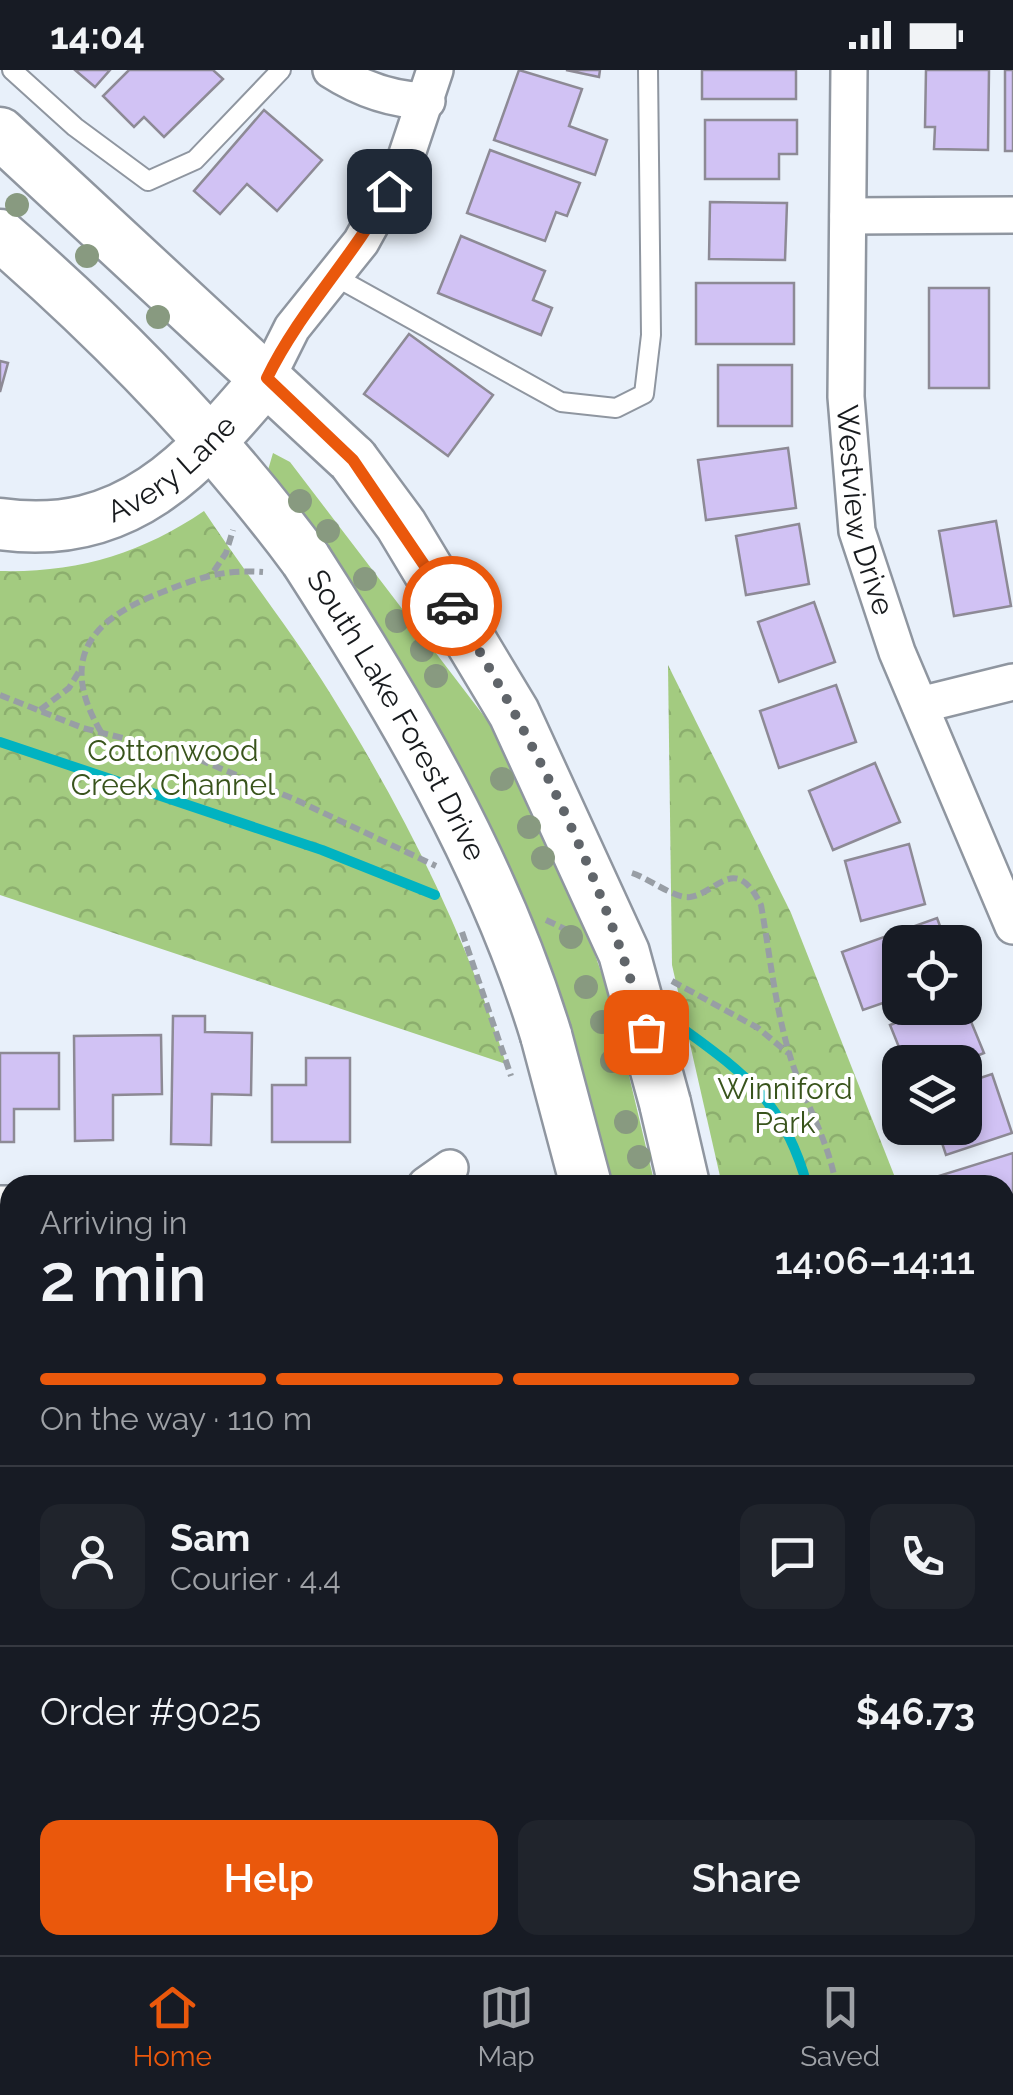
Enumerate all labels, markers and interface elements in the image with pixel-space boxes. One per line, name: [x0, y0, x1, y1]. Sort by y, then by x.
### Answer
text: 14:04: [50, 13, 145, 58]
pin: [347, 149, 432, 234]
icon: home: [362, 164, 417, 219]
street label: Westview Drive: [830, 403, 902, 620]
street label: Avery Lane: [102, 408, 243, 529]
courier: [402, 556, 502, 656]
street label: South Lake Forest Drive: [300, 563, 493, 866]
icon: car: [425, 579, 480, 634]
park label: Cottonwood Creek Channel: [71, 733, 276, 802]
map controls: [882, 925, 982, 1145]
button: locate: [882, 925, 982, 1025]
pin: [604, 990, 689, 1075]
icon: bag: [619, 1005, 674, 1060]
button: layers: [882, 1045, 982, 1145]
park label: Winniford Park: [717, 1071, 853, 1140]
text: Arriving in: [40, 1204, 187, 1241]
text: 14:06–14:11: [775, 1238, 975, 1283]
text: 2 min: [40, 1240, 207, 1316]
text: On the way · 110 m: [40, 1400, 312, 1437]
button: person: [40, 1504, 145, 1609]
button: chat: [740, 1504, 845, 1609]
button: phone: [870, 1504, 975, 1609]
text: Sam: [170, 1515, 250, 1560]
text: Courier · 4.4: [170, 1560, 341, 1597]
text: Order #9025: [40, 1689, 261, 1734]
text: $46.73: [856, 1689, 975, 1734]
button: Help: [40, 1820, 498, 1935]
button: Share: [518, 1820, 975, 1935]
tab: Home: [133, 1980, 212, 2073]
tab: Map: [478, 1980, 535, 2073]
tab: Saved: [800, 1980, 880, 2073]

